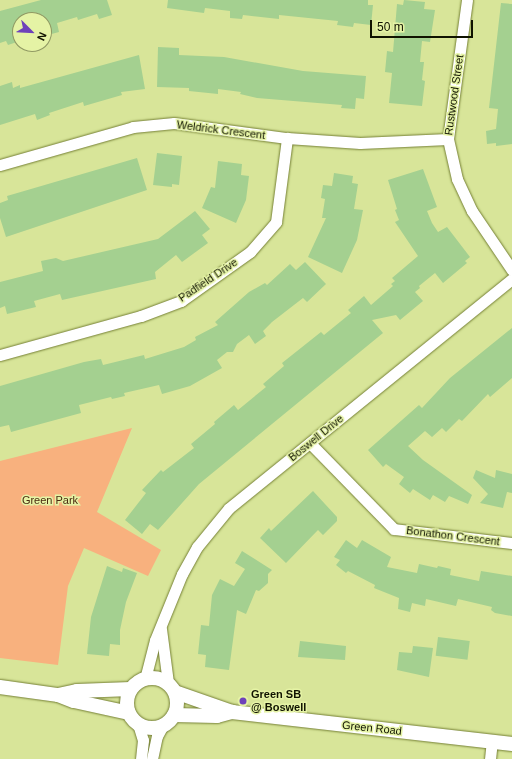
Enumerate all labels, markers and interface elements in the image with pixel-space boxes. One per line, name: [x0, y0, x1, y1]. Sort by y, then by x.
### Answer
north arrow: [12, 12, 52, 52]
scale bar: [372, 12, 475, 38]
text: 50 m: [377, 20, 404, 34]
text: N: [35, 30, 49, 43]
street label: Rustwood Street: [442, 54, 466, 136]
street label: Weldrick Crescent: [176, 118, 266, 142]
street label: Padfield Drive: [176, 255, 240, 305]
street label: Boswell Drive: [286, 412, 346, 464]
park label: Green Park: [22, 493, 78, 507]
street label: Bonathon Crescent: [405, 524, 501, 548]
place label: Green SB @ Boswell: [251, 688, 306, 714]
marker: Green SB @ Boswell: [238, 696, 248, 706]
street label: Green Road: [342, 718, 402, 738]

